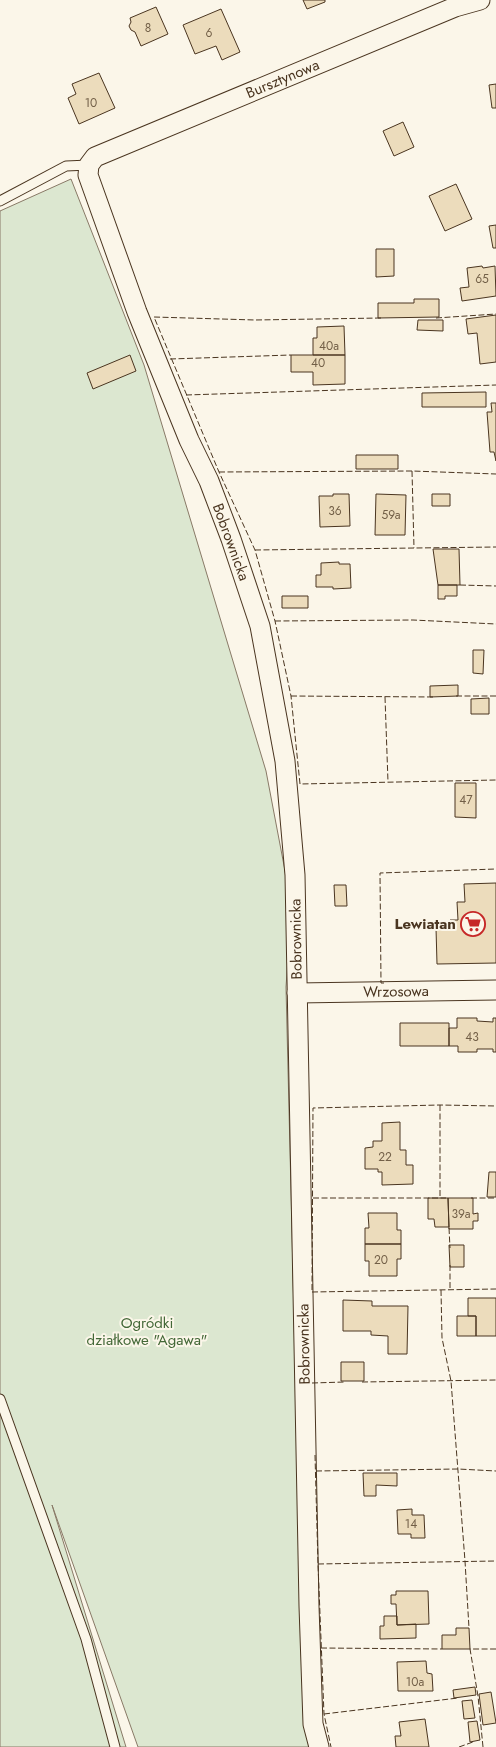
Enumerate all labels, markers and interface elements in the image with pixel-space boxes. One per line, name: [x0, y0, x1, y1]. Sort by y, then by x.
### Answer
house number: 8: [145, 19, 151, 37]
house number: 6: [206, 24, 213, 42]
street label: Bursztynowa: [242, 54, 323, 104]
house number: 10: [85, 94, 97, 112]
house number: 65: [475, 270, 489, 288]
house number: 40a: [319, 337, 339, 355]
house number: 40: [311, 354, 325, 372]
street label: Bobrownicka: [207, 500, 255, 584]
house number: 36: [328, 502, 342, 520]
house number: 59a: [381, 506, 401, 524]
house number: 47: [459, 791, 473, 809]
street label: Bobrownicka: [284, 898, 308, 980]
supermarket icon: Lewiatan: [460, 911, 486, 937]
place label: Lewiatan: [395, 913, 456, 935]
street label: Wrzosowa: [363, 980, 429, 1003]
house number: 43: [465, 1028, 479, 1046]
house number: 22: [378, 1148, 392, 1166]
house number: 39a: [452, 1205, 471, 1223]
house number: 20: [374, 1251, 388, 1269]
street label: Bobrownicka: [292, 1303, 316, 1385]
park label: Ogródki działkowe "Agawa": [87, 1312, 207, 1351]
house number: 14: [405, 1515, 417, 1533]
house number: 10a: [406, 1673, 424, 1691]

